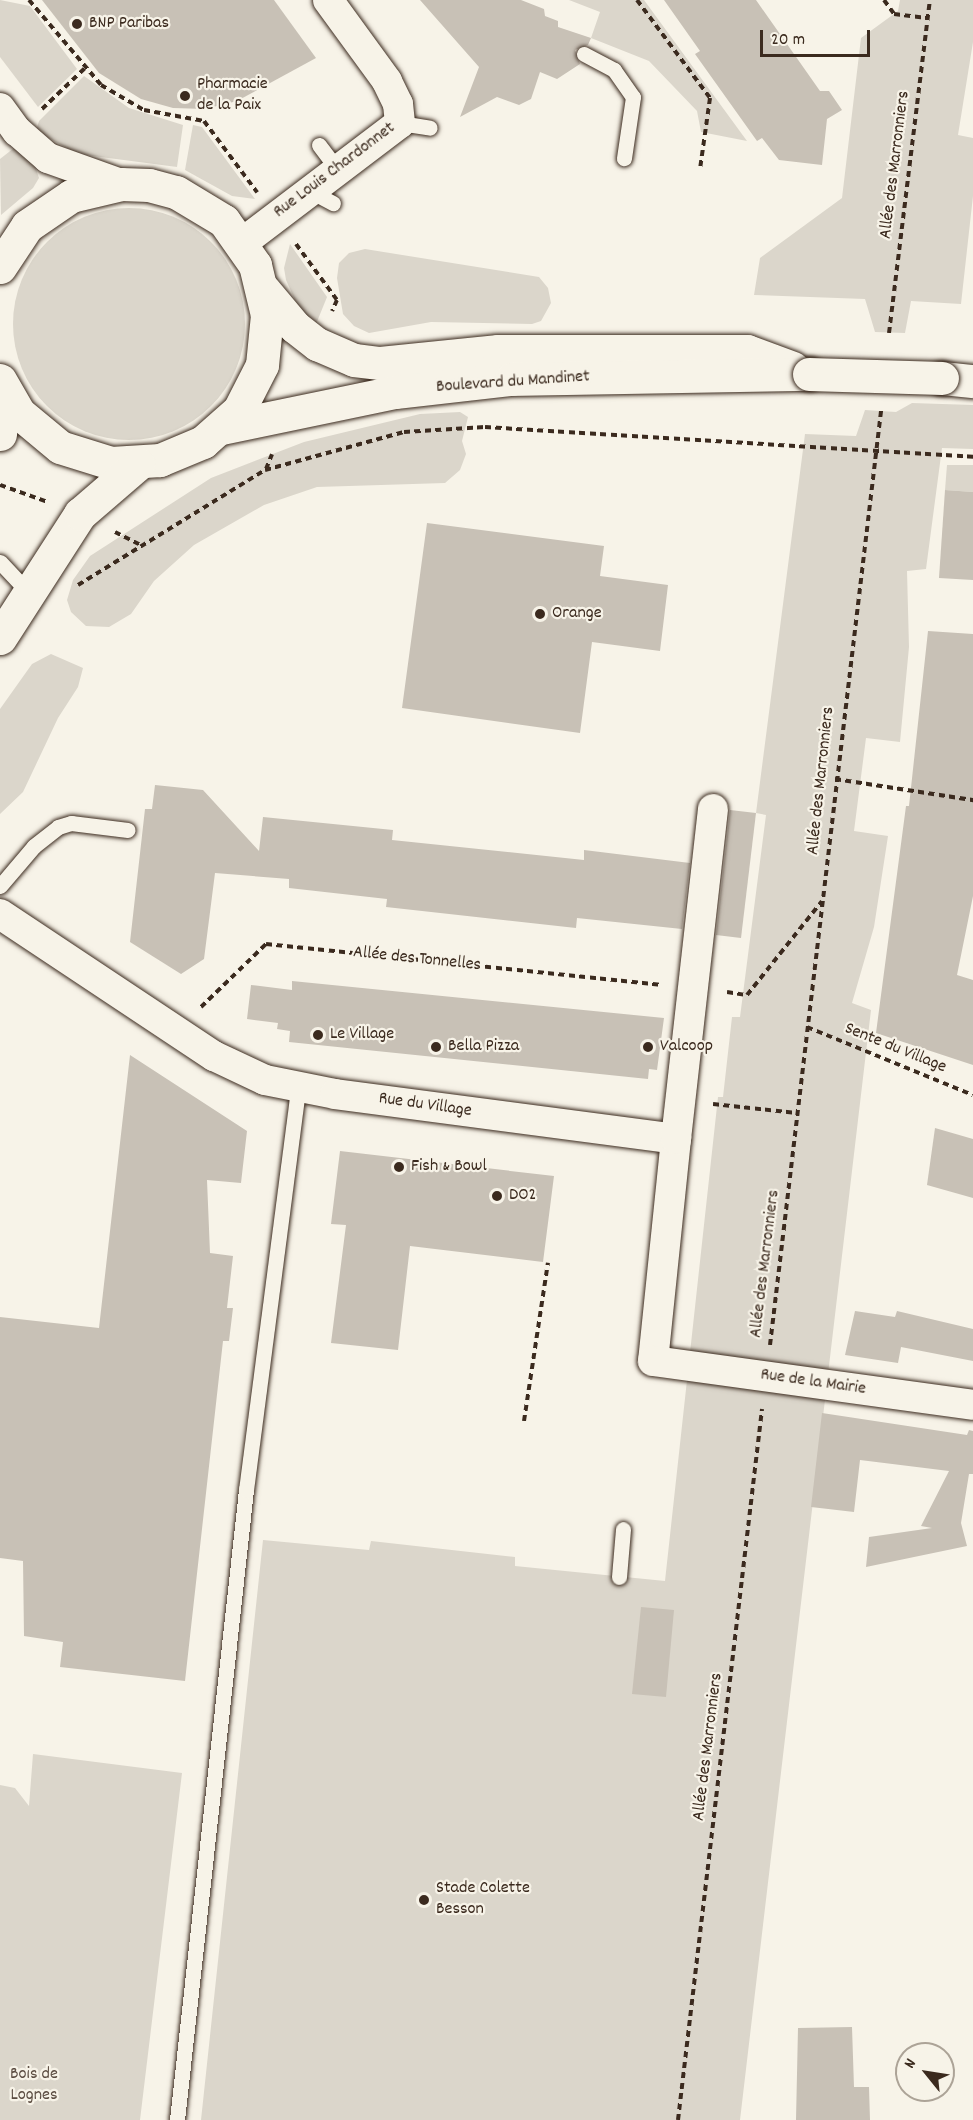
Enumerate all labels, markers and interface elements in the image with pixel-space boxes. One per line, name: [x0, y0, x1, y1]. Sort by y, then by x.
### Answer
place label: BNP Paribas: [89, 13, 169, 35]
marker: BNP Paribas: [70, 17, 84, 31]
scale bar: [763, 18, 872, 56]
text: 20 m: [771, 28, 805, 53]
place label: Pharmacie de la Paix: [197, 75, 268, 118]
marker: Pharmacie de la Paix: [178, 89, 192, 103]
street label: Allée des Marronniers: [876, 90, 916, 240]
street label: Rue Louis Chardonnet: [270, 118, 400, 224]
street label: Boulevard du Mandinet: [435, 367, 591, 399]
place label: Orange: [552, 603, 602, 625]
marker: Orange: [533, 607, 547, 621]
street label: Allée des Marronniers: [803, 706, 841, 856]
street label: Allée des Tonnelles: [352, 943, 482, 977]
street label: Sente du Village: [841, 1019, 949, 1079]
place label: Le Village: [330, 1024, 394, 1046]
marker: Le Village: [311, 1028, 325, 1042]
place label: Bella Pizza: [448, 1036, 519, 1058]
place label: Valcoop: [660, 1036, 713, 1058]
marker: Bella Pizza: [429, 1040, 443, 1054]
marker: Valcoop: [641, 1040, 655, 1054]
street label: Rue du Village: [377, 1089, 473, 1123]
place label: Fish & Bowl: [411, 1156, 487, 1178]
marker: Fish & Bowl: [392, 1160, 406, 1174]
place label: DO2: [509, 1185, 536, 1207]
marker: DO2: [490, 1189, 504, 1203]
street label: Allée des Marronniers: [746, 1189, 786, 1339]
street label: Rue de la Mairie: [759, 1365, 867, 1401]
street label: Allée des Marronniers: [689, 1672, 729, 1822]
place label: Stade Colette Besson: [436, 1879, 530, 1922]
marker: Stade Colette Besson: [417, 1893, 431, 1907]
north arrow: [895, 2042, 955, 2102]
text: N: [899, 2055, 923, 2073]
park label: Bois de Lognes: [10, 2065, 58, 2108]

